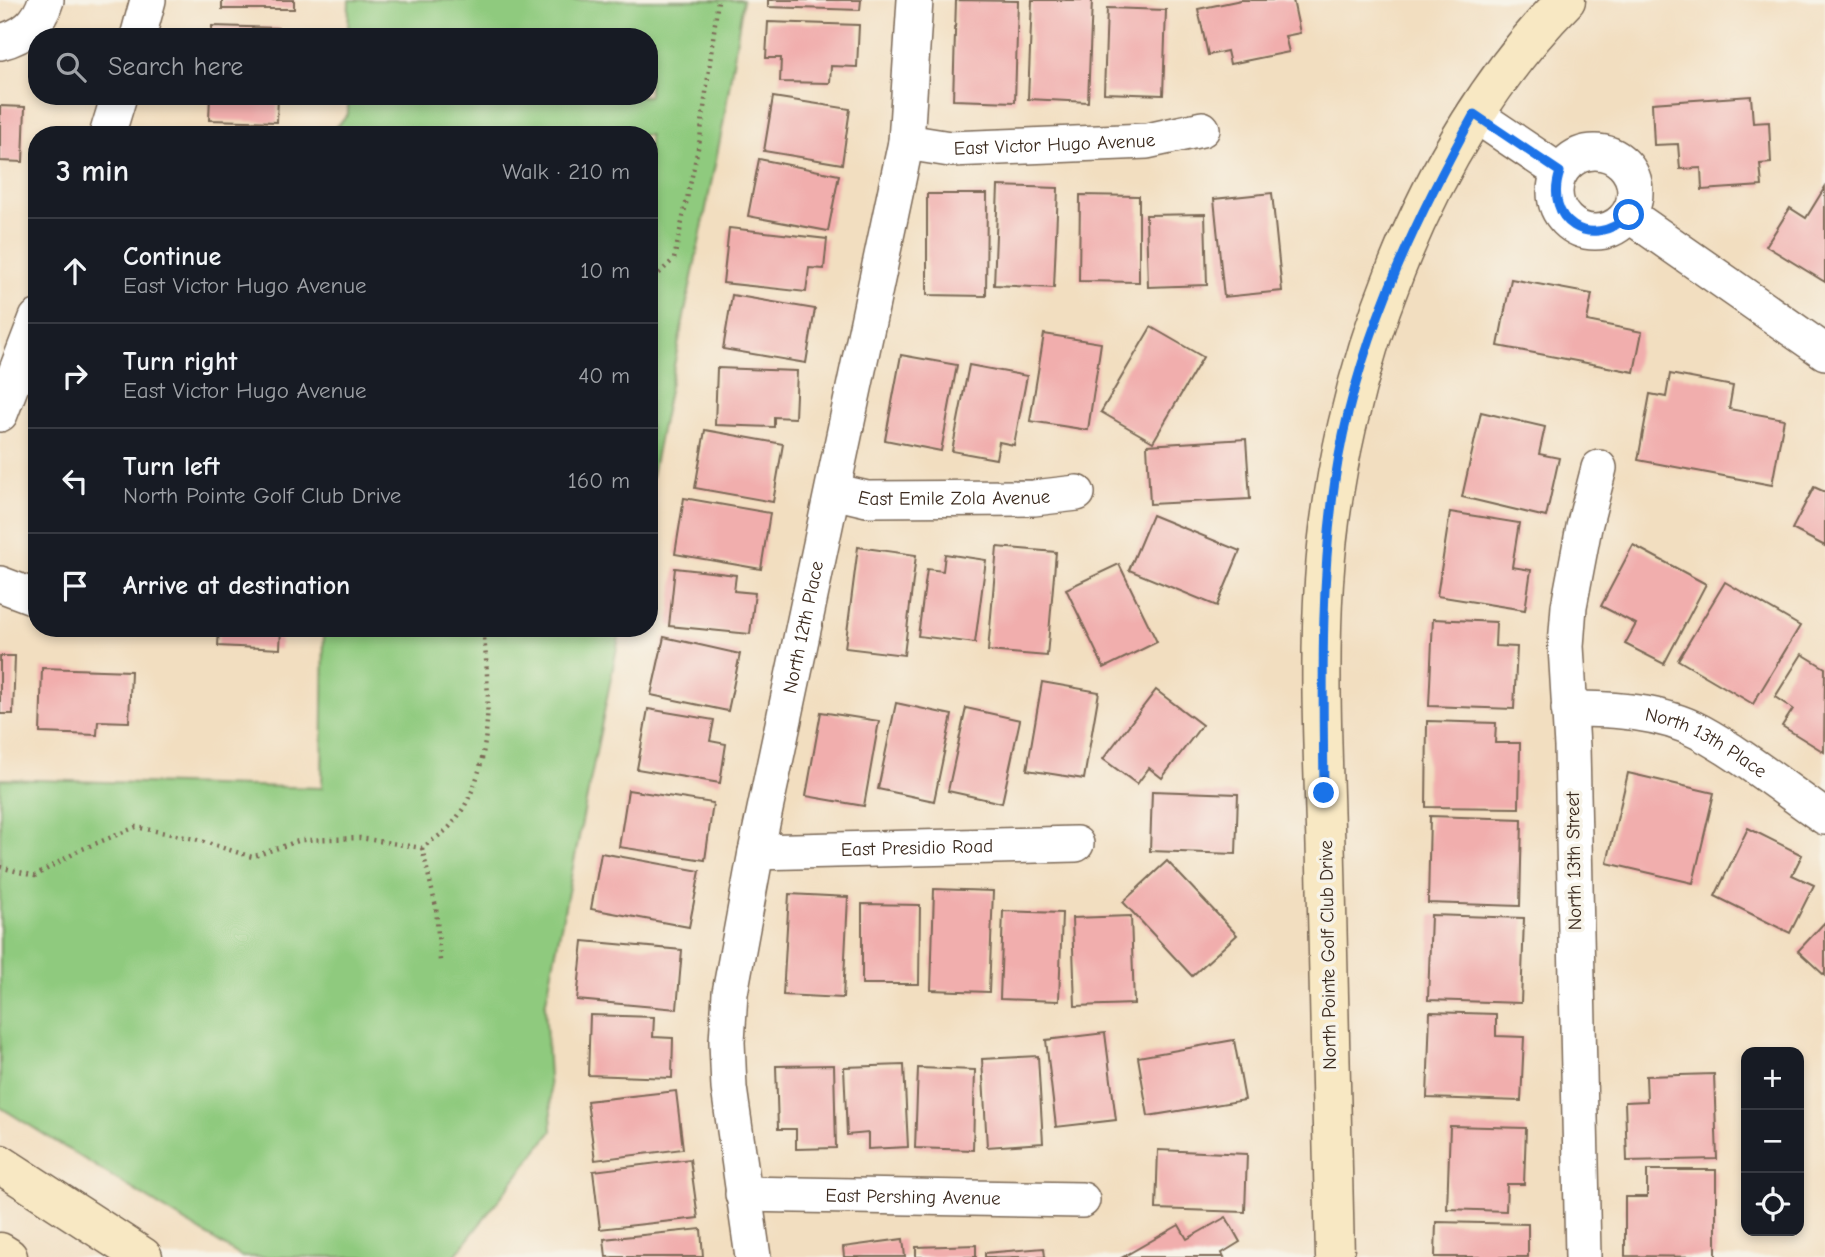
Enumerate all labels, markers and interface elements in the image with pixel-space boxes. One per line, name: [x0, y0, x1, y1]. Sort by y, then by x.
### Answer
search box: [28, 28, 658, 105]
icon: search: [52, 48, 90, 86]
text: Search here: [108, 52, 243, 82]
street label: East Victor Hugo Avenue: [953, 129, 1157, 160]
text: 3 min: [56, 154, 129, 189]
text: Walk · 210 m: [502, 158, 630, 185]
route start: [1613, 199, 1644, 230]
text: Continue: [123, 242, 221, 272]
icon: ahead: [56, 252, 94, 290]
text: 10 m: [580, 257, 630, 284]
text: East Victor Hugo Avenue: [123, 272, 367, 299]
text: Turn right: [123, 347, 237, 377]
icon: right: [56, 357, 94, 395]
text: 40 m: [578, 362, 630, 389]
text: East Victor Hugo Avenue: [123, 377, 367, 404]
text: Turn left: [123, 452, 220, 482]
icon: left: [56, 462, 94, 500]
text: 160 m: [568, 467, 630, 494]
text: North Pointe Golf Club Drive: [123, 482, 401, 509]
street label: East Emile Zola Avenue: [856, 485, 1051, 510]
street label: North 12th Place: [779, 559, 828, 695]
icon: arrive: [56, 567, 94, 605]
text: Arrive at destination: [123, 571, 350, 601]
street label: North 13th Place: [1643, 703, 1771, 783]
route end: [1308, 777, 1339, 808]
street label: North 13th Street: [1562, 791, 1586, 931]
street label: East Presidio Road: [840, 835, 993, 861]
street label: North Pointe Golf Club Drive: [1315, 840, 1341, 1070]
map controls: [1741, 1047, 1804, 1236]
button: +: [1741, 1047, 1804, 1110]
button: −: [1741, 1110, 1804, 1173]
button: locate: [1741, 1173, 1804, 1236]
street label: East Pershing Avenue: [825, 1184, 1001, 1210]

